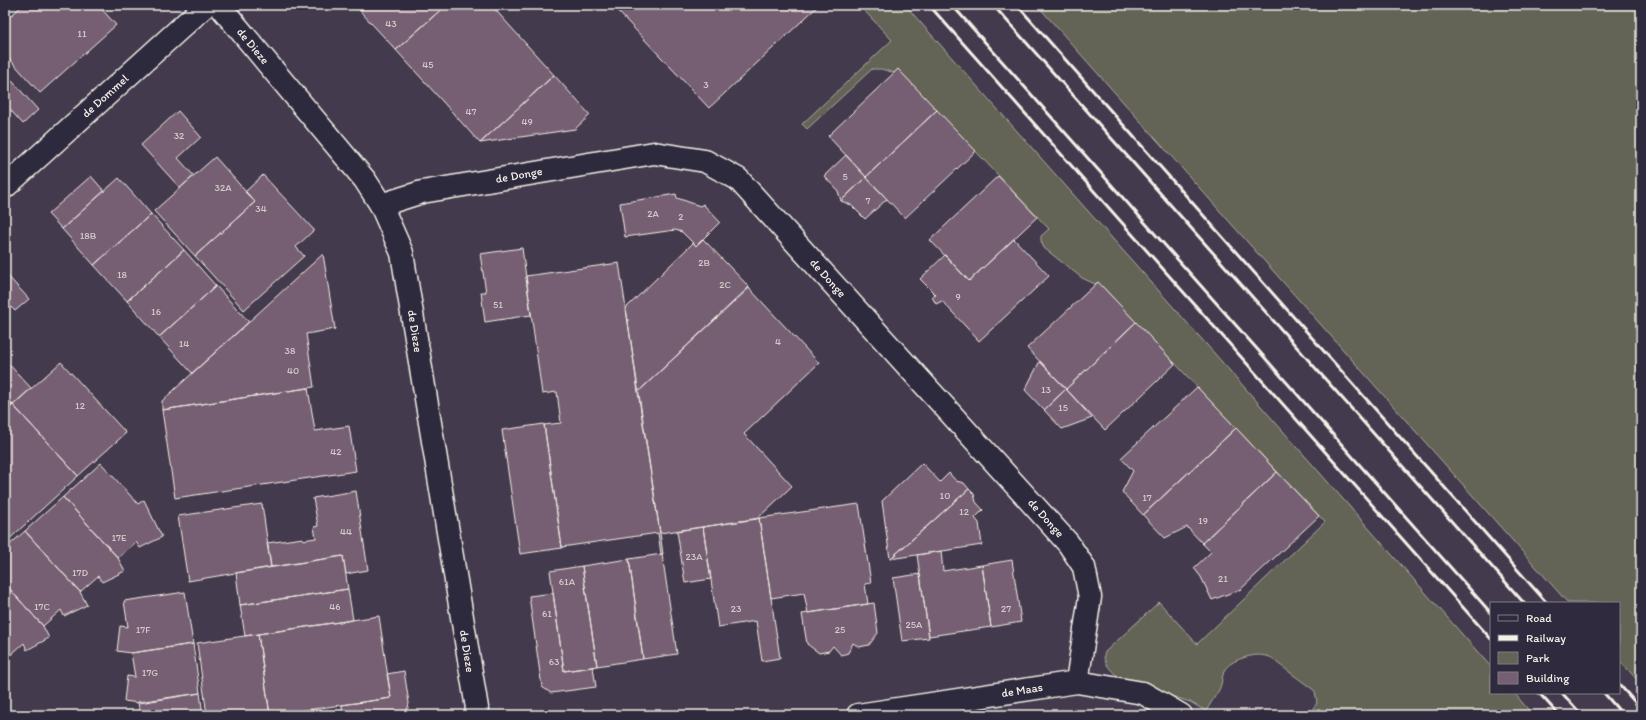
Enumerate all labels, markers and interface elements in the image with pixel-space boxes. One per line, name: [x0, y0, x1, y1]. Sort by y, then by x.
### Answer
house number: 43: [385, 17, 397, 30]
street label: de Dieze: [234, 25, 272, 67]
house number: 11: [77, 27, 87, 40]
house number: 45: [422, 58, 434, 71]
street label: de Dommel: [79, 71, 132, 121]
house number: 3: [703, 78, 709, 91]
house number: 47: [466, 105, 477, 118]
house number: 49: [521, 115, 533, 128]
house number: 32: [174, 129, 185, 142]
street label: de Donge: [494, 164, 544, 186]
house number: 5: [842, 170, 848, 183]
house number: 32A: [214, 181, 232, 194]
house number: 7: [866, 194, 871, 207]
house number: 34: [255, 202, 267, 215]
house number: 2A: [647, 207, 659, 220]
house number: 2: [678, 210, 684, 223]
house number: 18B: [80, 229, 97, 242]
house number: 2B: [698, 256, 710, 269]
street label: de Donge: [807, 256, 849, 300]
house number: 18: [117, 268, 128, 281]
house number: 2C: [719, 278, 731, 291]
house number: 9: [955, 290, 961, 303]
house number: 51: [493, 298, 503, 311]
house number: 16: [151, 305, 161, 318]
street label: de Dieze: [405, 309, 425, 354]
house number: 4: [775, 335, 781, 348]
house number: 14: [179, 337, 189, 350]
house number: 38: [285, 344, 296, 357]
house number: 40: [287, 364, 299, 377]
house number: 13: [1041, 383, 1052, 396]
house number: 12: [75, 399, 86, 412]
house number: 15: [1058, 401, 1068, 414]
house number: 42: [330, 445, 342, 458]
house number: 10: [940, 489, 950, 502]
house number: 17: [1142, 491, 1152, 504]
street label: de Donge: [1025, 496, 1067, 540]
house number: 12: [959, 505, 970, 518]
house number: 19: [1198, 514, 1208, 527]
house number: 44: [340, 525, 352, 538]
house number: 17E: [111, 531, 127, 544]
house number: 23A: [685, 550, 703, 563]
house number: 17D: [72, 566, 88, 579]
house number: 21: [1218, 572, 1228, 585]
house number: 61A: [559, 575, 576, 588]
house number: 17C: [34, 600, 51, 613]
house number: 46: [329, 600, 341, 613]
house number: 23: [731, 602, 742, 615]
house number: 27: [1001, 602, 1011, 615]
legend: [1490, 602, 1620, 694]
house number: 61: [542, 607, 552, 620]
text: Road: [1526, 611, 1552, 625]
house number: 25A: [906, 618, 923, 631]
house number: 17F: [136, 623, 151, 636]
house number: 25: [835, 623, 845, 636]
street label: de Dieze: [457, 629, 477, 674]
text: Railway: [1526, 631, 1566, 645]
text: Park: [1526, 651, 1550, 665]
house number: 63: [549, 655, 560, 668]
house number: 17G: [142, 666, 158, 679]
text: Building: [1526, 671, 1570, 685]
street label: de Maas: [1000, 680, 1044, 700]

